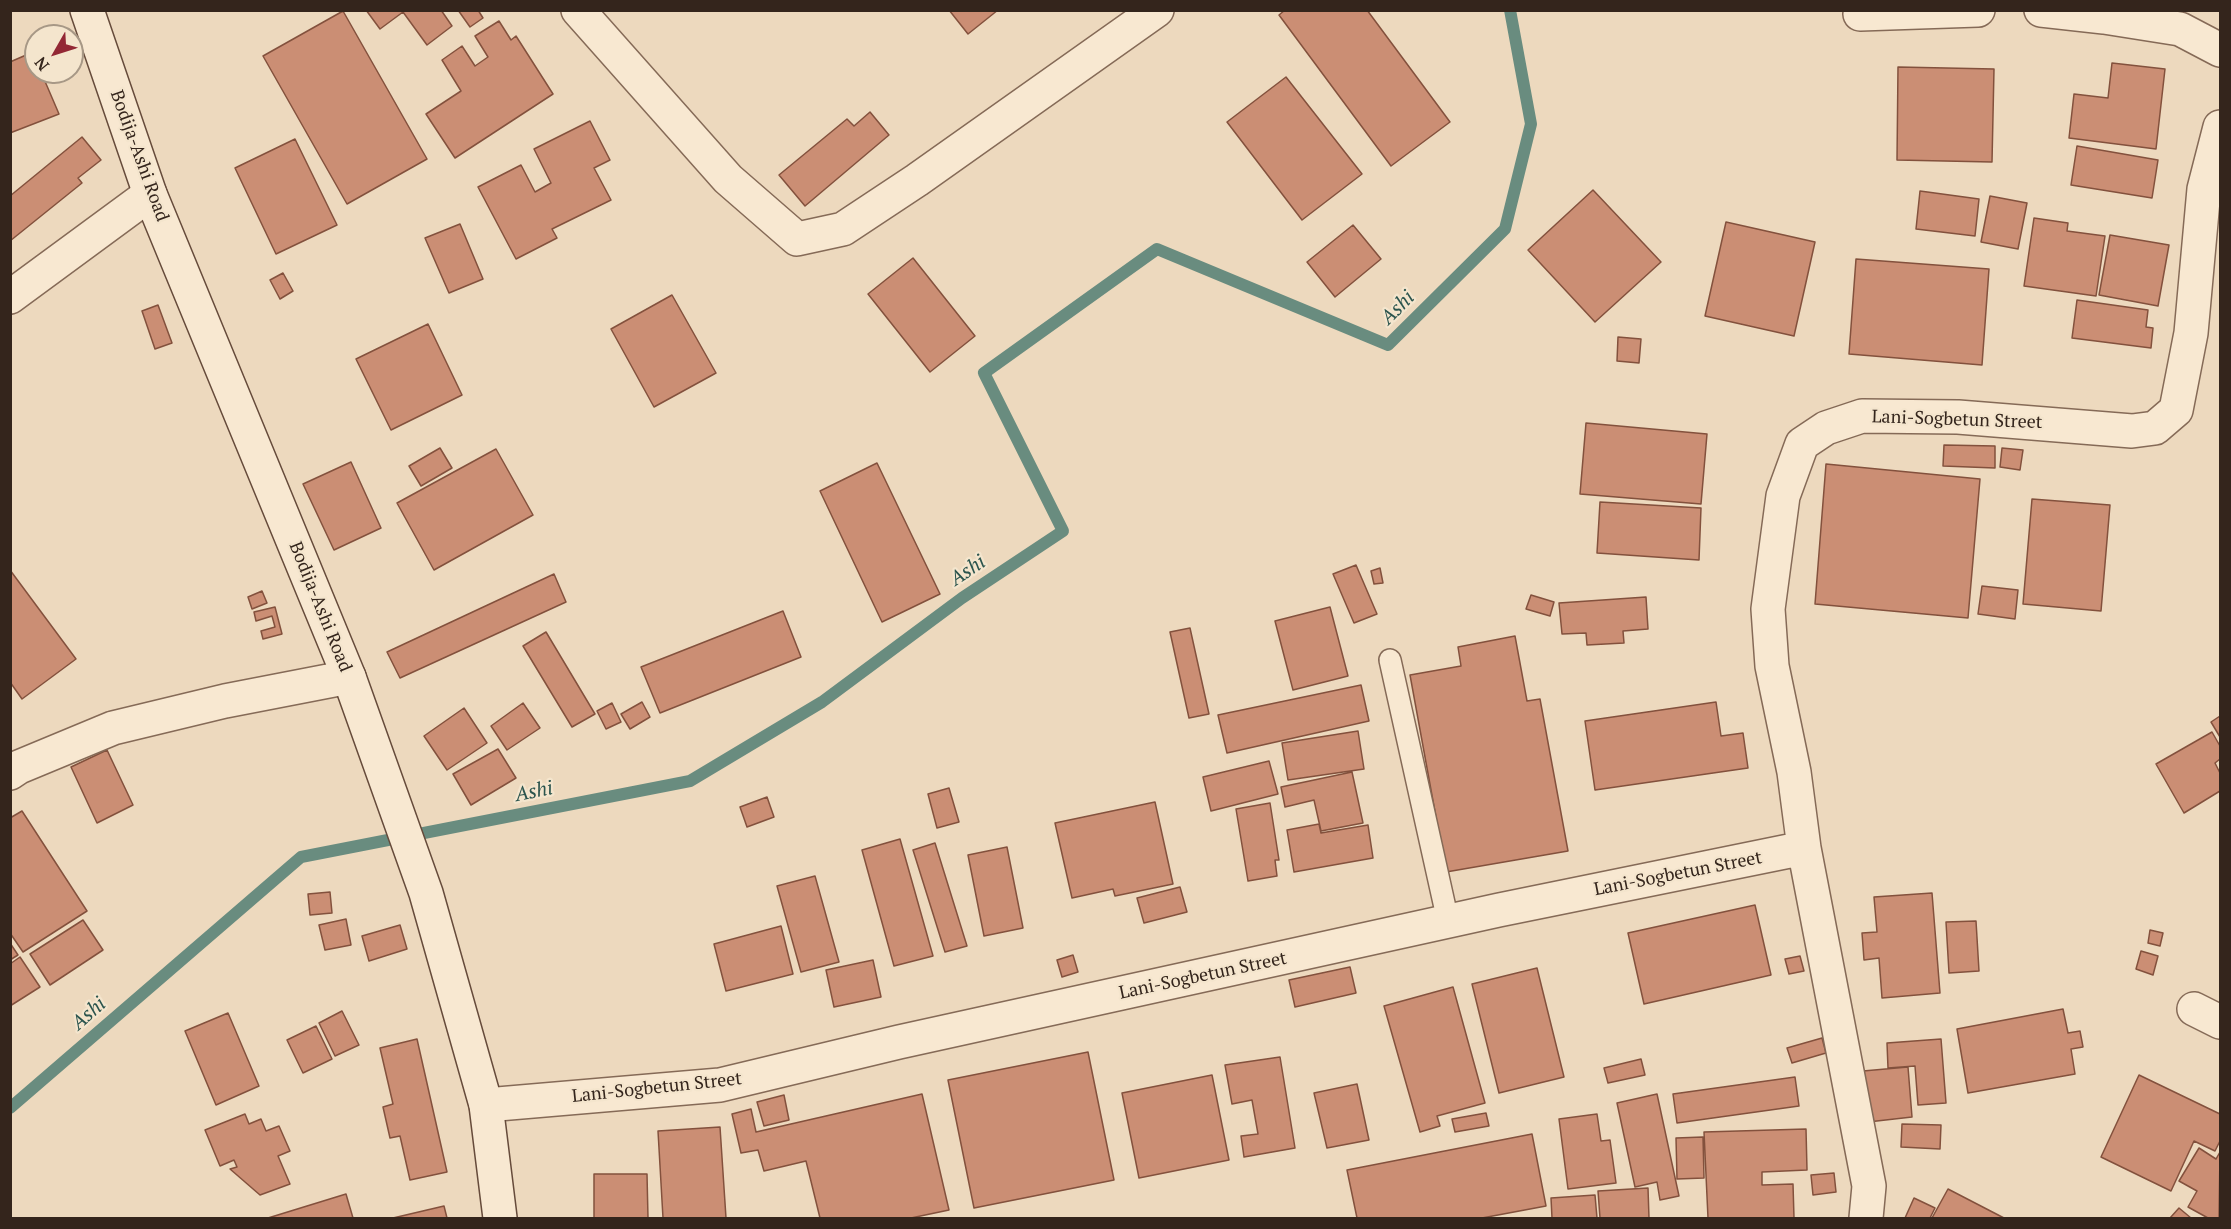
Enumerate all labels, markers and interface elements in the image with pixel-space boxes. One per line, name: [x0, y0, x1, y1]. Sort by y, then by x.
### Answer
north arrow: [24, 24, 84, 84]
text: N: [29, 52, 54, 76]
street label: Bodija-Ashi Road: [105, 87, 173, 225]
water label: Ashi: [1376, 286, 1420, 330]
street label: Lani-Sogbetun Street: [1871, 406, 2043, 434]
street label: Bodija-Ashi Road: [284, 539, 356, 675]
water label: Ashi: [946, 550, 990, 592]
water label: Ashi: [513, 777, 555, 807]
street label: Lani-Sogbetun Street: [1592, 847, 1764, 901]
street label: Lani-Sogbetun Street: [1117, 948, 1289, 1004]
water label: Ashi: [67, 993, 111, 1035]
street label: Lani-Sogbetun Street: [571, 1068, 743, 1108]

